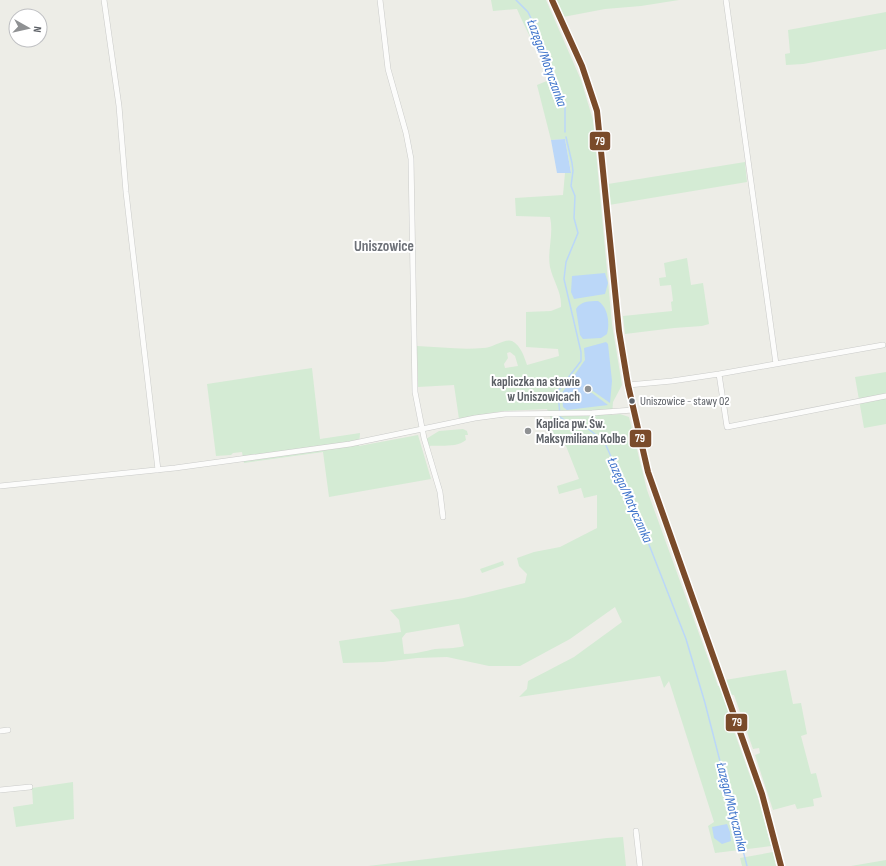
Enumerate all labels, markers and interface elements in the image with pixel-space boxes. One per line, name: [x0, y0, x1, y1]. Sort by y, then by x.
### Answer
north arrow: [8, 8, 48, 48]
water label: Łazęga/Motyczanka: [523, 17, 571, 109]
text: N: [31, 26, 44, 33]
line badge: 79: [589, 131, 611, 151]
text: 79: [595, 135, 605, 148]
district label: Uniszowice: [354, 237, 414, 256]
place label: kapliczka na stawie w Uniszowicach: [491, 374, 580, 405]
marker: kapliczka na stawie w Uniszowicach: [583, 384, 593, 394]
place label: Uniszowice - stawy 02: [640, 394, 729, 409]
marker: Uniszowice - stawy 02: [627, 396, 637, 406]
place label: Kaplica pw. Św. Maksymiliana Kolbe: [536, 416, 626, 447]
marker: Kaplica pw. Św. Maksymiliana Kolbe: [523, 426, 533, 436]
line badge: 79: [629, 429, 652, 448]
text: 79: [635, 432, 645, 445]
water label: Łazęga/Motyczanka: [604, 455, 657, 546]
line badge: 79: [725, 713, 748, 732]
text: 79: [732, 716, 742, 729]
water label: Łazęga/Motyczanka: [713, 760, 751, 854]

